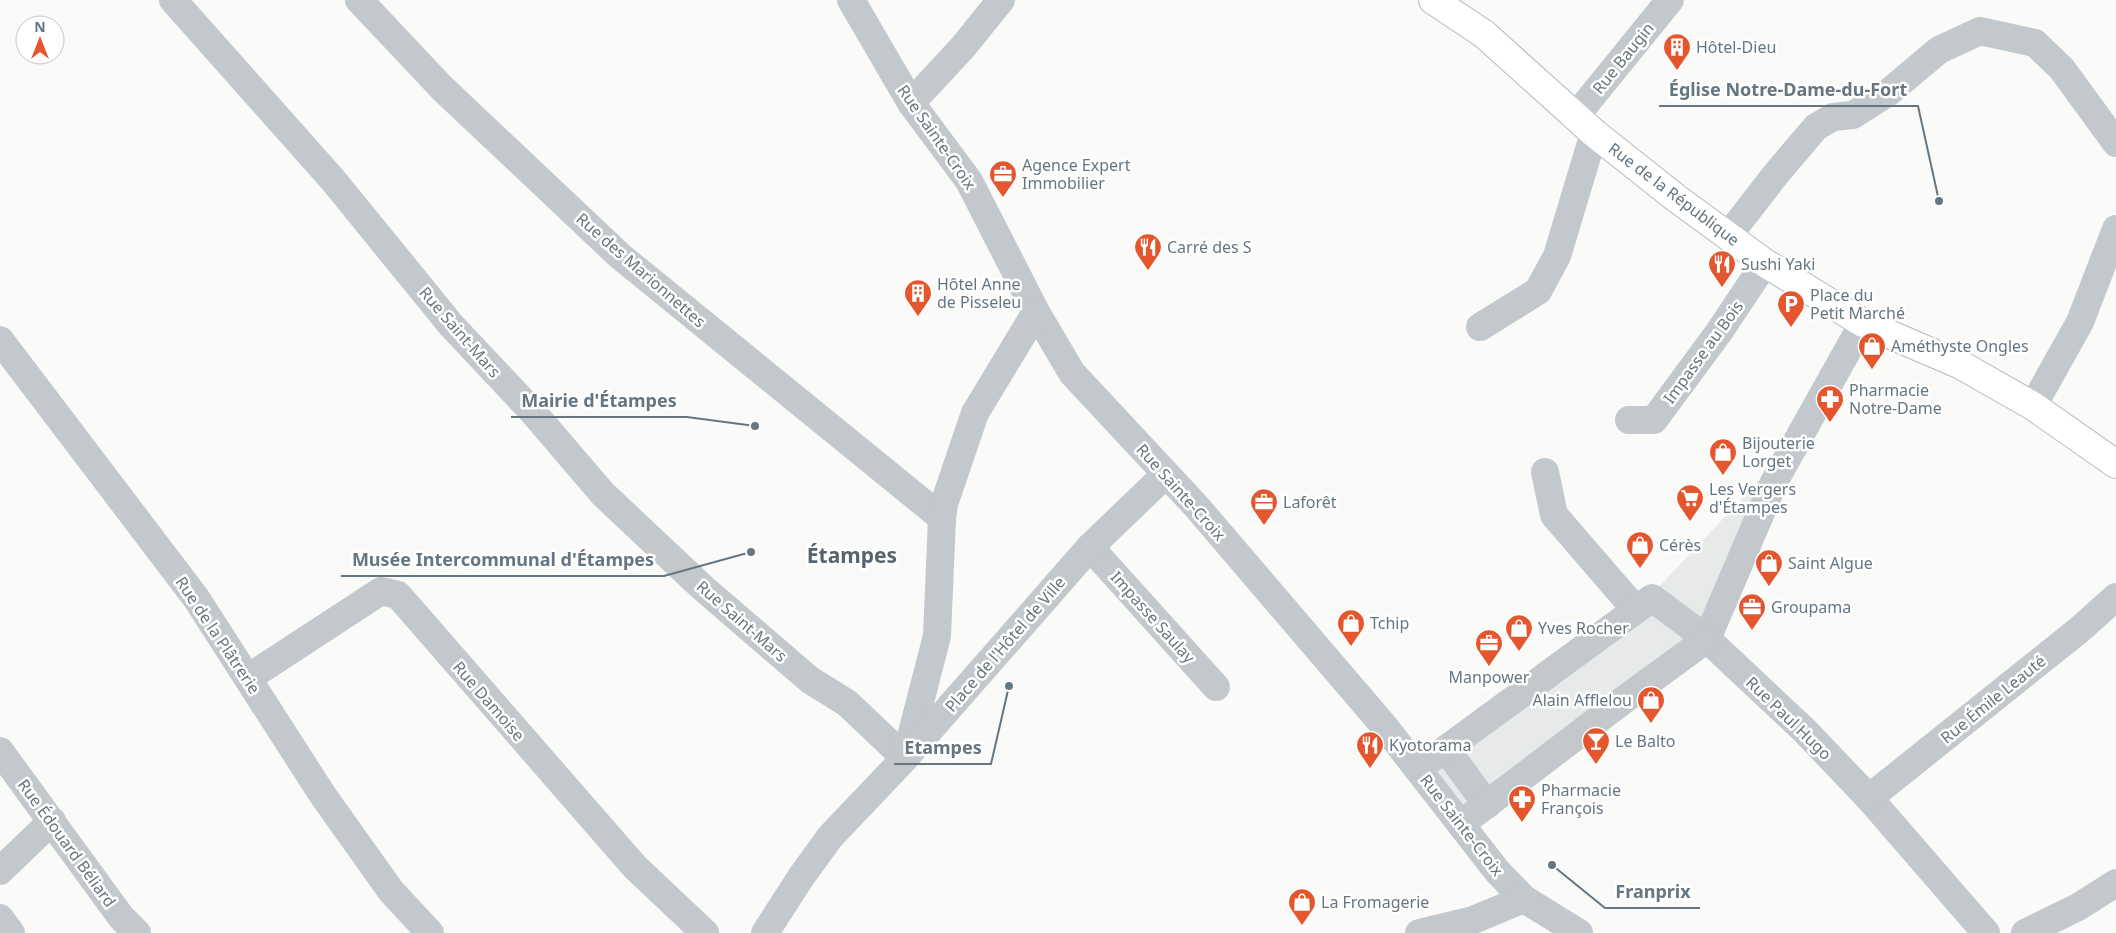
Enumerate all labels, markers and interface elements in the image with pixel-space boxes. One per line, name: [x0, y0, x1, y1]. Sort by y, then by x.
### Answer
north arrow: [15, 15, 65, 65]
text: N: [34, 17, 46, 36]
street label: Rue Baugin: [1587, 18, 1659, 98]
building icon: Hôtel-Dieu: [1662, 32, 1692, 71]
place label: Hôtel-Dieu: [1696, 36, 1776, 58]
callout: Église Notre-Dame-du-Fort: [1659, 73, 1918, 106]
text: Église Notre-Dame-du-Fort: [1669, 77, 1907, 101]
street label: Rue Sainte-Croix: [893, 80, 982, 194]
street label: Rue de la République: [1604, 137, 1744, 251]
place label: Agence Expert Immobilier: [1022, 154, 1131, 194]
office icon: Agence Expert Immobilier: [988, 159, 1018, 198]
street label: Rue des Marionnettes: [572, 208, 710, 332]
restaurant icon: Carré des S: [1133, 232, 1163, 271]
place label: Carré des S: [1167, 236, 1252, 258]
restaurant icon: Sushi Yaki: [1707, 249, 1737, 288]
place label: Sushi Yaki: [1741, 253, 1815, 275]
place label: Hôtel Anne de Pisseleu: [937, 273, 1021, 313]
building icon: Hôtel Anne de Pisseleu: [903, 278, 933, 317]
street label: Rue Saint-Mars: [414, 282, 506, 382]
place label: Place du Petit Marché: [1810, 284, 1905, 324]
parking icon: Place du Petit Marché: [1776, 289, 1806, 328]
street label: Impasse au Bois: [1658, 296, 1748, 408]
shop icon: Améthyste Ongles: [1857, 331, 1887, 370]
place label: Améthyste Ongles: [1891, 335, 2029, 357]
place label: Pharmacie Notre-Dame: [1849, 379, 1942, 419]
callout: Mairie d'Étampes: [511, 384, 687, 417]
pharmacy icon: Pharmacie Notre-Dame: [1815, 384, 1845, 423]
text: Mairie d'Étampes: [521, 388, 677, 412]
place label: Bijouterie Lorget: [1742, 432, 1815, 472]
shop icon: Bijouterie Lorget: [1708, 437, 1738, 476]
street label: Rue Sainte-Croix: [1132, 439, 1231, 546]
place label: Les Vergers d'Étampes: [1709, 478, 1796, 518]
supermarket icon: Les Vergers d'Étampes: [1675, 483, 1705, 522]
office icon: Laforêt: [1249, 487, 1279, 526]
place label: Laforêt: [1283, 491, 1337, 513]
shop icon: Cérès: [1625, 530, 1655, 569]
place label: Cérès: [1659, 534, 1701, 556]
district label: Étampes: [807, 541, 897, 569]
callout: Musée Intercommunal d'Étampes: [341, 543, 664, 576]
text: Musée Intercommunal d'Étampes: [352, 547, 654, 571]
shop icon: Saint Algue: [1754, 548, 1784, 587]
place label: Saint Algue: [1788, 552, 1873, 574]
street label: Impasse Saulay: [1106, 566, 1201, 668]
street label: Place de l'Hôtel de Ville: [940, 571, 1070, 717]
street label: Rue de la Plâtrerie: [171, 572, 265, 698]
street label: Rue Saint-Mars: [692, 575, 792, 667]
office icon: Groupama: [1737, 592, 1767, 631]
place label: Groupama: [1771, 596, 1851, 618]
shop icon: Tchip: [1336, 608, 1366, 647]
place label: Tchip: [1370, 612, 1409, 634]
shop icon: Yves Rocher: [1504, 613, 1534, 652]
place label: Yves Rocher: [1538, 617, 1629, 639]
office icon: Manpower: [1474, 628, 1504, 667]
street label: Rue Émile Leauté: [1936, 650, 2050, 748]
street label: Rue Damoise: [448, 656, 530, 746]
place label: Manpower: [1449, 666, 1530, 688]
street label: Rue Paul Hugo: [1741, 671, 1837, 765]
shop icon: Alain Afflelou: [1636, 685, 1666, 724]
place label: Alain Afflelou: [1532, 689, 1632, 711]
bar icon: Le Balto: [1581, 726, 1611, 765]
restaurant icon: Kyotorama: [1355, 730, 1385, 769]
place label: Le Balto: [1615, 730, 1676, 752]
callout: Etampes: [894, 731, 991, 764]
place label: Kyotorama: [1389, 734, 1471, 756]
text: Etampes: [904, 735, 982, 759]
street label: Rue Sainte-Croix: [1415, 770, 1509, 881]
street label: Rue Édouard Béliard: [13, 774, 121, 912]
place label: Pharmacie François: [1541, 779, 1621, 819]
pharmacy icon: Pharmacie François: [1507, 784, 1537, 823]
callout: Franprix: [1605, 875, 1700, 908]
text: Franprix: [1615, 879, 1691, 903]
shop icon: La Fromagerie: [1287, 887, 1317, 926]
place label: La Fromagerie: [1321, 891, 1429, 913]

